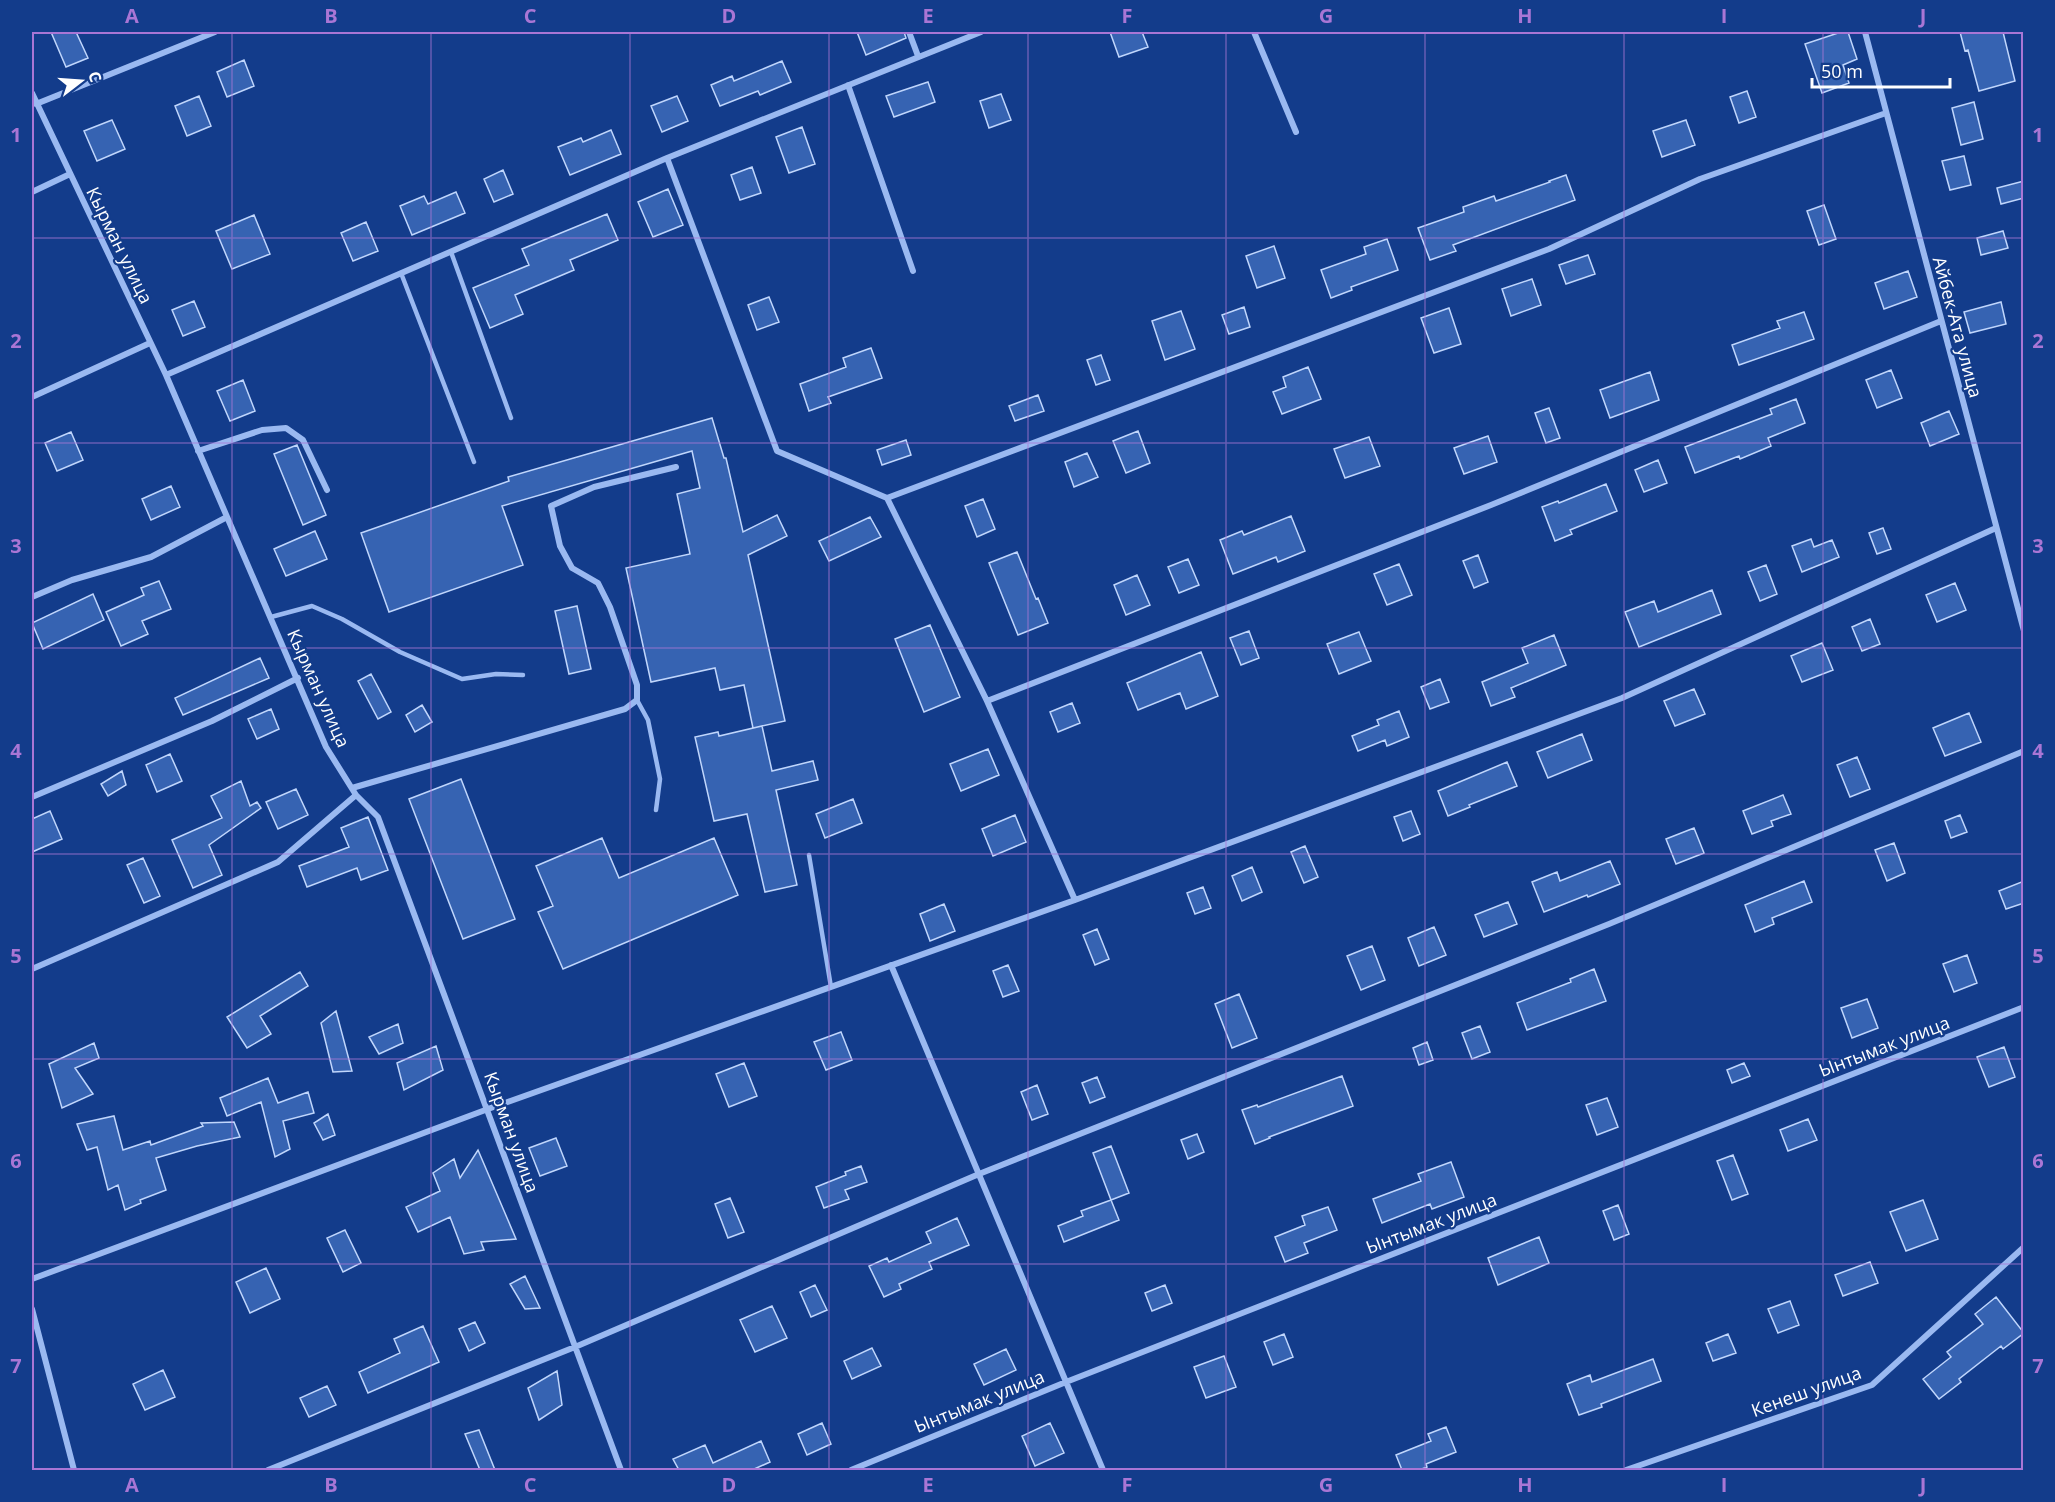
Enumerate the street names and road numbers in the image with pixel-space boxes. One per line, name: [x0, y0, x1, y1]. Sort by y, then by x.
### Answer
street label: Кырман улица: [81, 183, 159, 307]
street label: Айбек-Ата улица: [1928, 254, 1988, 400]
street label: Кырман улица: [282, 625, 356, 751]
street label: Ынтымак улица: [1815, 1010, 1953, 1082]
street label: Кырман улица: [479, 1068, 545, 1196]
street label: Ынтымак улица: [1362, 1187, 1500, 1259]
street label: Кенеш улица: [1748, 1360, 1864, 1422]
street label: Ынтымак улица: [910, 1364, 1048, 1438]

